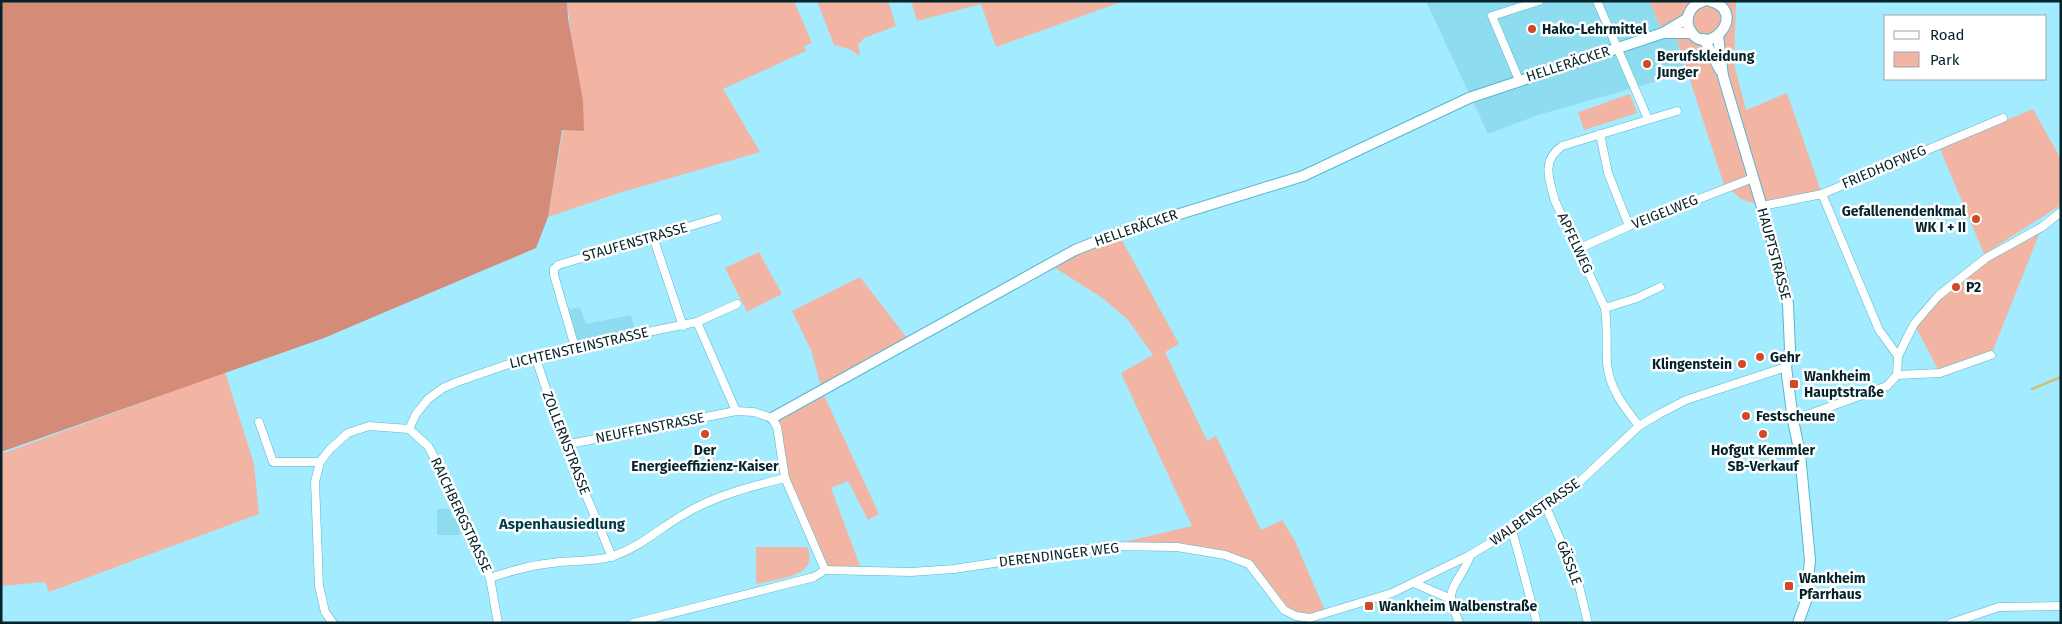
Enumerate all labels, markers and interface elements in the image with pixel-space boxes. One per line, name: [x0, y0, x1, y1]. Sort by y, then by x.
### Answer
legend: [1884, 15, 2047, 80]
place label: Hako-Lehrmittel: [1542, 21, 1648, 38]
marker: Hako-Lehrmittel: [1526, 23, 1538, 35]
text: Road: [1930, 26, 1965, 44]
street label: HELLERÄCKER: [1524, 42, 1612, 86]
place label: Berufskleidung Junger: [1656, 48, 1755, 81]
text: Park: [1930, 51, 1960, 69]
marker: Berufskleidung Junger: [1641, 58, 1653, 70]
street label: FRIEDHOFWEG: [1839, 142, 1929, 192]
street label: VEIGELWEG: [1629, 191, 1701, 233]
place label: Gefallenendenkmal WK I + II: [1842, 203, 1967, 236]
street label: HELLERÄCKER: [1092, 206, 1180, 250]
street label: HAUPTSTRASSE: [1753, 206, 1795, 302]
street label: APFELWEG: [1554, 210, 1596, 276]
marker: Gefallenendenkmal WK I + II: [1970, 213, 1982, 225]
street label: STAUFENSTRASSE: [580, 219, 690, 265]
place label: P2: [1966, 279, 1981, 296]
marker: P2: [1950, 281, 1962, 293]
street label: LICHTENSTEINSTRASSE: [508, 324, 650, 372]
place label: Gehr: [1770, 349, 1801, 366]
marker: Gehr: [1754, 351, 1766, 363]
place label: Klingenstein: [1652, 356, 1732, 373]
marker: Klingenstein: [1736, 358, 1748, 370]
place label: Wankheim Hauptstraße: [1804, 368, 1884, 401]
marker: Wankheim Hauptstraße: [1788, 378, 1800, 390]
street label: ZOLLERNSTRASSE: [538, 389, 594, 497]
place label: Festscheune: [1756, 408, 1836, 425]
street label: NEUFFENSTRASSE: [594, 409, 706, 447]
marker: Festscheune: [1740, 410, 1752, 422]
marker: Der Energieeffizienz-Kaiser: [699, 428, 711, 440]
marker: Hofgut Kemmler SB-Verkauf: [1757, 428, 1769, 440]
place label: Der Energieeffizienz-Kaiser: [631, 442, 779, 475]
place label: Hofgut Kemmler SB-Verkauf: [1711, 442, 1815, 475]
street label: RAICHBERGSTRASSE: [427, 455, 495, 575]
street label: WALBENSTRASSE: [1487, 475, 1583, 549]
district label: Aspenhausiedlung: [498, 515, 626, 533]
street label: GÄSSLE: [1553, 538, 1585, 588]
street label: DERENDINGER WEG: [998, 539, 1120, 571]
place label: Wankheim Pfarrhaus: [1799, 570, 1866, 603]
marker: Wankheim Pfarrhaus: [1783, 580, 1795, 592]
place label: Wankheim Walbenstraße: [1379, 598, 1538, 615]
marker: Wankheim Walbenstraße: [1363, 600, 1375, 612]

